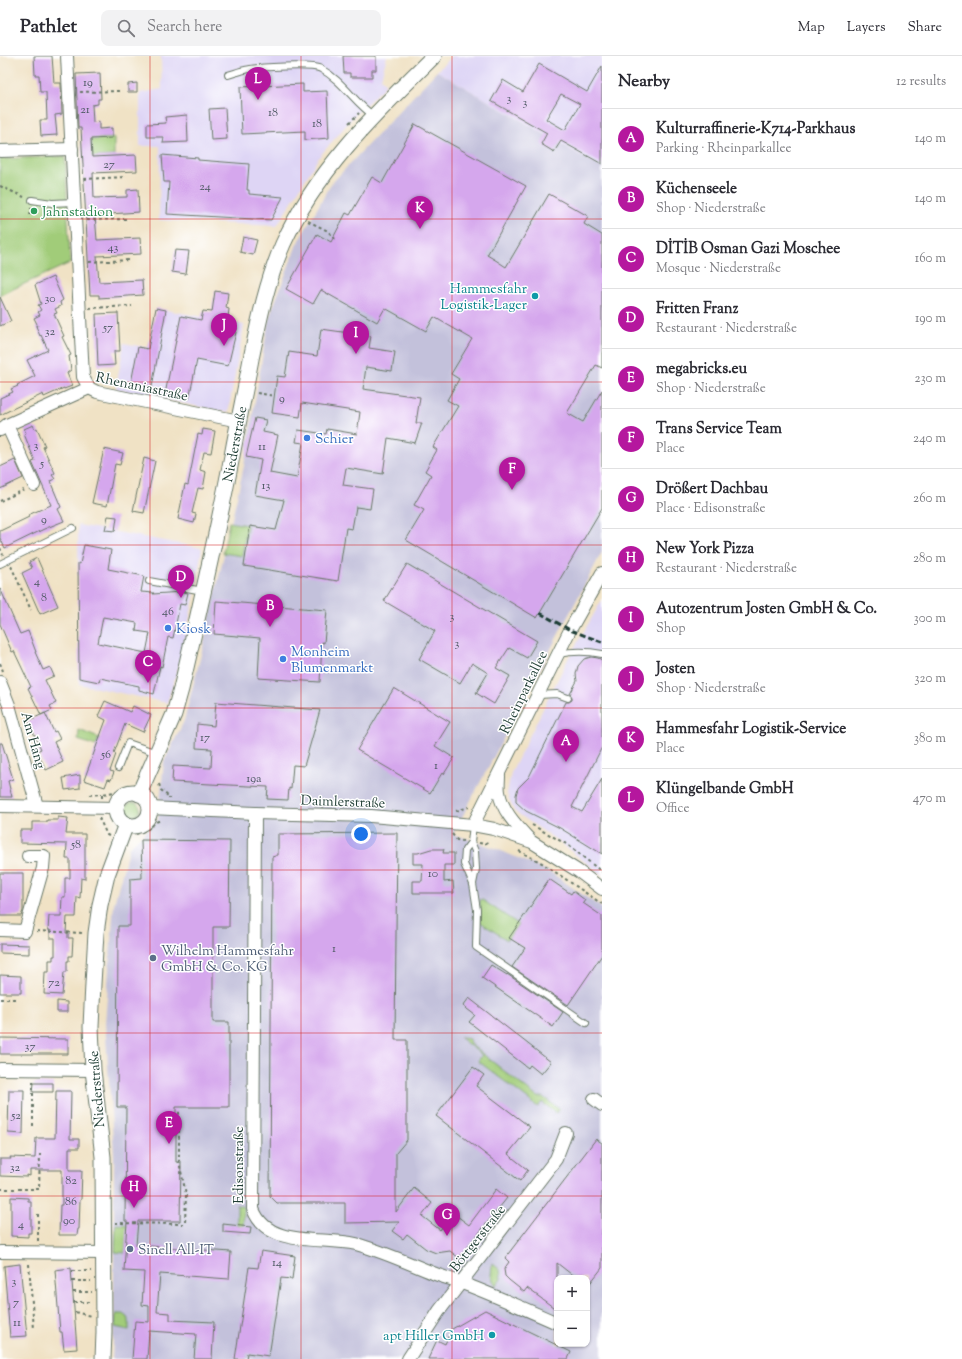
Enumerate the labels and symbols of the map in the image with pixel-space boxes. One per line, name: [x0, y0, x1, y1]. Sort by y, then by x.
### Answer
pin: L: [245, 67, 271, 100]
house number: 19: [83, 74, 93, 92]
house number: 3: [507, 90, 512, 108]
house number: 3: [523, 94, 528, 112]
house number: 21: [80, 101, 90, 119]
house number: 18: [268, 104, 278, 122]
house number: 18: [312, 115, 322, 133]
house number: 27: [103, 156, 115, 174]
house number: 24: [199, 178, 211, 196]
pin: K: [407, 196, 433, 229]
place label: Jahnstadion: [41, 203, 113, 223]
marker: Jahnstadion: [29, 206, 39, 216]
house number: 43: [108, 239, 119, 257]
place label: Hammesfahr Logistik-Lager: [440, 280, 528, 316]
house number: 30: [44, 290, 56, 308]
marker: Hammesfahr Logistik-Lager: [530, 291, 540, 301]
pin: J: [211, 313, 237, 346]
house number: 57: [102, 319, 113, 337]
pin: I: [343, 321, 369, 354]
house number: 32: [45, 323, 56, 341]
street label: Rhenaniastraße: [94, 368, 190, 408]
house number: 9: [279, 390, 285, 408]
street label: Niederstraße: [219, 405, 253, 484]
place label: Schier: [315, 430, 354, 450]
marker: Schier: [302, 433, 312, 443]
house number: 3: [34, 437, 39, 455]
house number: 11: [258, 438, 266, 456]
house number: 5: [39, 455, 44, 473]
pin: F: [499, 457, 525, 490]
house number: 13: [262, 477, 271, 495]
house number: 9: [41, 511, 47, 529]
pin: D: [168, 565, 194, 598]
house number: 4: [34, 573, 40, 591]
house number: 8: [41, 589, 47, 607]
pin: B: [257, 594, 283, 627]
house number: 46: [162, 603, 174, 621]
house number: 3: [450, 608, 455, 626]
place label: Kiosk: [176, 620, 211, 640]
marker: Kiosk: [163, 623, 173, 633]
house number: 3: [455, 635, 460, 653]
place label: Monheim Blumenmarkt: [291, 643, 373, 679]
street label: Rheinparkallee: [496, 648, 554, 738]
pin: C: [135, 650, 161, 683]
marker: Monheim Blumenmarkt: [278, 654, 288, 664]
street label: Am Hang: [14, 710, 50, 772]
house number: 17: [200, 729, 210, 747]
pin: A: [553, 729, 579, 762]
house number: 56: [100, 746, 111, 764]
house number: 1: [434, 757, 438, 775]
house number: 19a: [246, 770, 262, 788]
street label: Daimlerstraße: [300, 792, 386, 814]
your location: [351, 824, 371, 844]
house number: 58: [70, 836, 81, 854]
house number: 10: [428, 865, 438, 883]
house number: 1: [332, 940, 336, 958]
place label: Wilhelm Hammesfahr GmbH & Co. KG: [161, 942, 295, 978]
marker: Wilhelm Hammesfahr GmbH & Co. KG: [148, 953, 158, 963]
house number: 72: [48, 974, 60, 992]
house number: 37: [25, 1038, 35, 1056]
street label: Niederstraße: [85, 1050, 111, 1128]
house number: 52: [10, 1107, 21, 1125]
pin: E: [156, 1111, 182, 1144]
street label: Edisonstraße: [230, 1126, 250, 1204]
house number: 32: [10, 1159, 21, 1177]
house number: 82: [65, 1172, 77, 1190]
pin: H: [121, 1175, 147, 1208]
house number: 86: [65, 1193, 77, 1211]
street label: Böttgerstraße: [446, 1201, 511, 1277]
pin: G: [434, 1203, 460, 1236]
house number: 90: [63, 1212, 75, 1230]
house number: 4: [18, 1216, 24, 1234]
place label: Sinell All-IT: [138, 1241, 214, 1261]
marker: Sinell All-IT: [125, 1244, 135, 1254]
house number: 14: [272, 1254, 282, 1272]
house number: 3: [12, 1273, 17, 1291]
house number: 7: [13, 1294, 19, 1312]
house number: 11: [13, 1314, 21, 1332]
place label: apt Hiller GmbH: [383, 1327, 484, 1347]
marker: apt Hiller GmbH: [487, 1330, 497, 1340]

